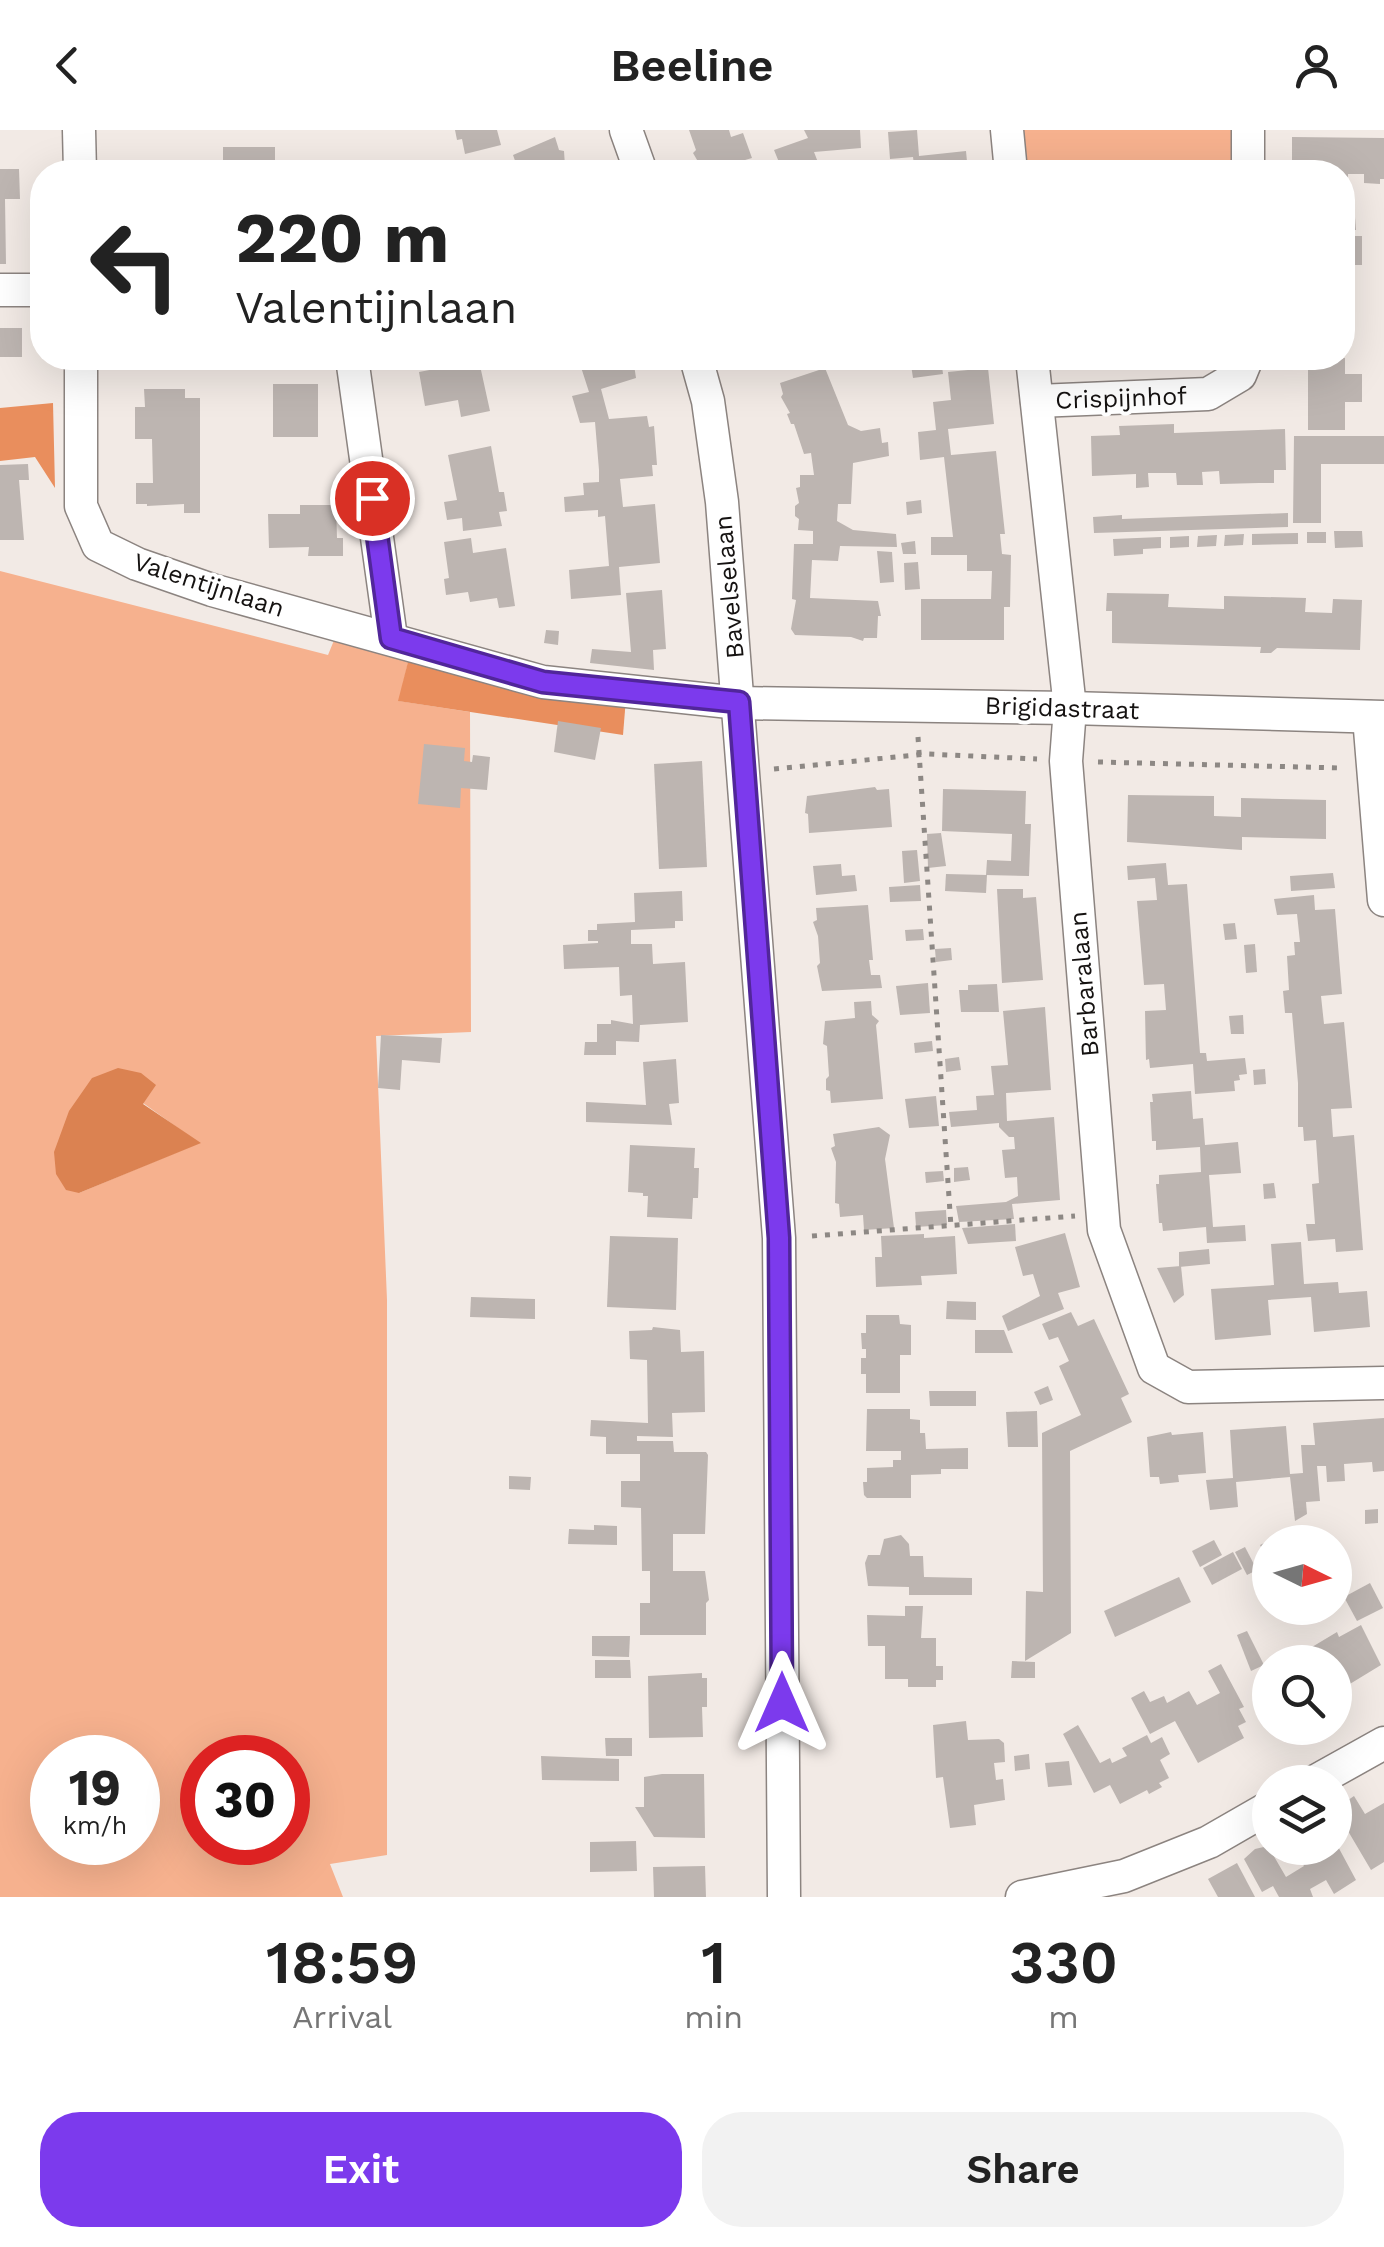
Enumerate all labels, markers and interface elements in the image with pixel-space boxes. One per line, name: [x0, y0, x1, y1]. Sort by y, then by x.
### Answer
icon: back: [40, 38, 95, 93]
icon: person: [1289, 38, 1344, 93]
text: Beeline: [610, 39, 774, 92]
text: 220 m: [235, 197, 449, 279]
icon: left: [70, 200, 200, 330]
text: Valentijnlaan: [235, 281, 517, 334]
street label: Crispijnhof: [1055, 381, 1187, 415]
pin: [330, 456, 415, 541]
icon: arrive: [345, 471, 400, 526]
street label: Bavelselaan: [708, 514, 750, 660]
street label: Valentijnlaan: [130, 547, 288, 623]
street label: Brigidastraat: [984, 691, 1140, 725]
street label: Barbaralaan: [1063, 910, 1105, 1058]
north arrow: [1252, 1525, 1352, 1625]
map controls: [1252, 1525, 1352, 1865]
button: search: [1252, 1645, 1352, 1745]
position arrow: [730, 1651, 834, 1755]
speed limit sign: 30: [180, 1735, 310, 1865]
text: 19: [69, 1758, 121, 1817]
button: layers: [1252, 1765, 1352, 1865]
text: km/h: [63, 1811, 127, 1840]
text: 18:59: [266, 1927, 418, 1998]
text: 1: [701, 1927, 726, 1998]
text: 330: [1009, 1927, 1118, 1998]
text: Arrival: [292, 1998, 392, 2036]
text: min: [684, 1998, 743, 2036]
text: m: [1048, 1998, 1079, 2036]
button: Exit: [40, 2112, 682, 2227]
button: Share: [702, 2112, 1344, 2227]

